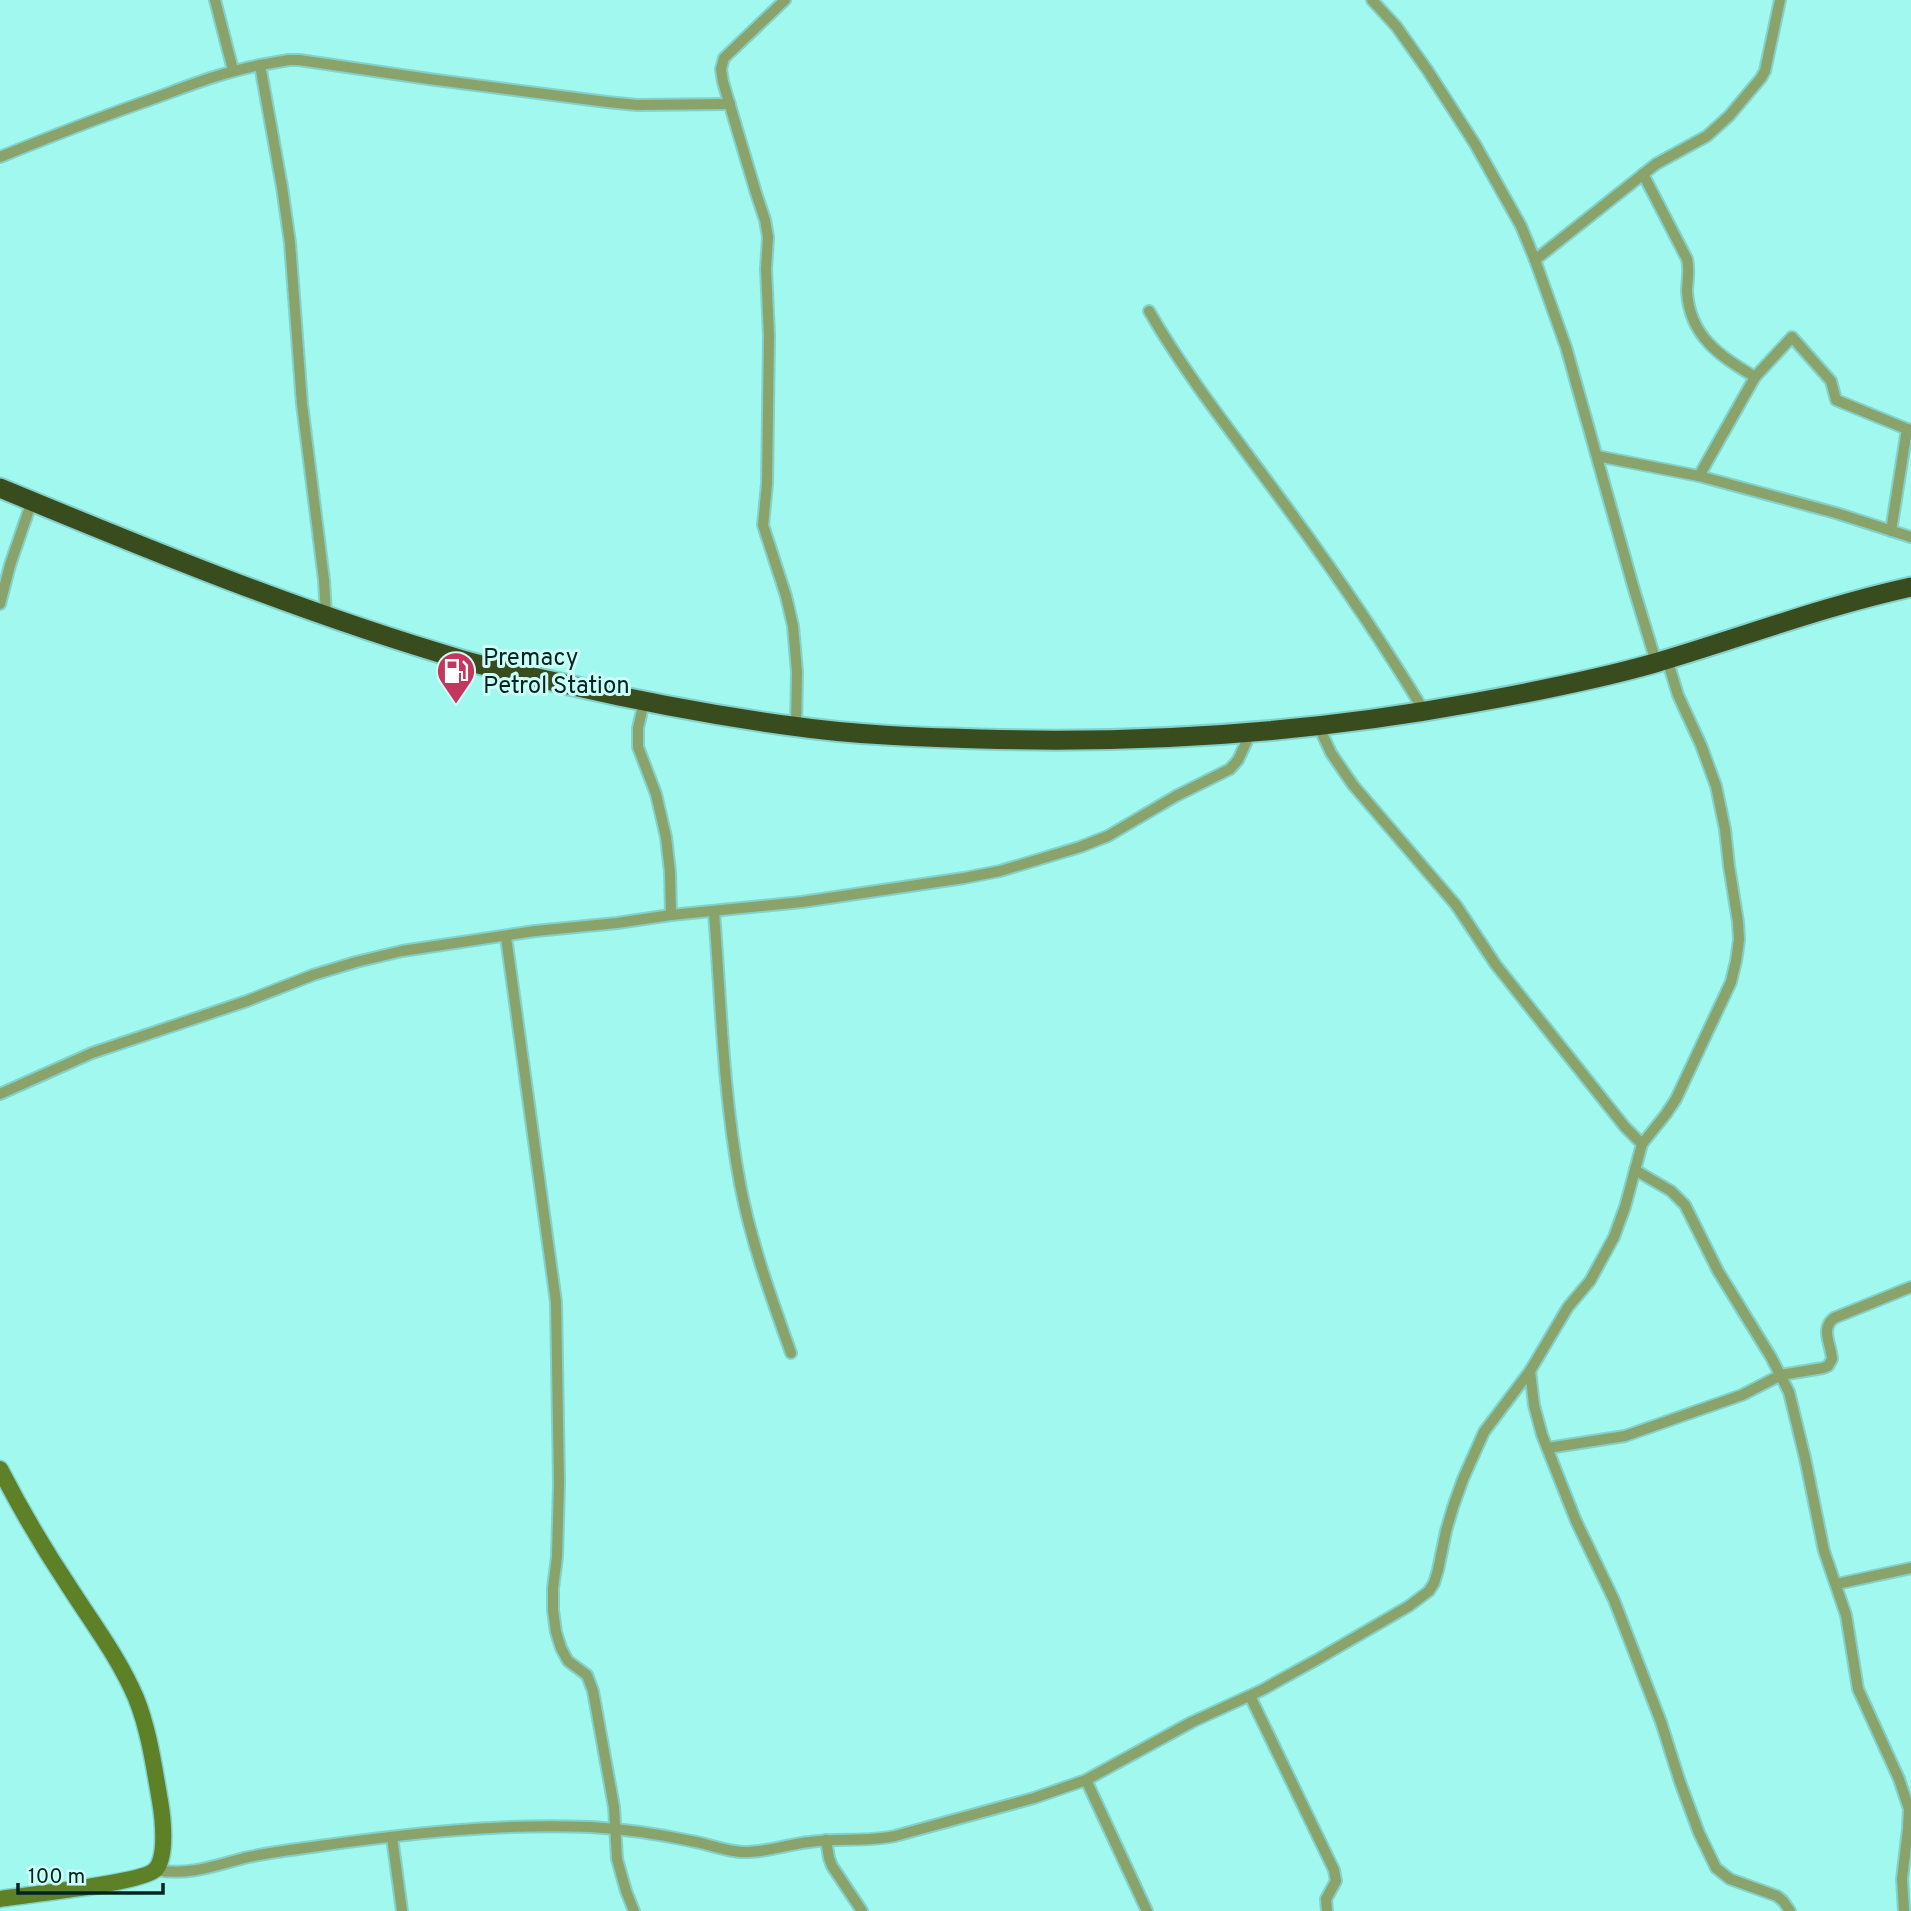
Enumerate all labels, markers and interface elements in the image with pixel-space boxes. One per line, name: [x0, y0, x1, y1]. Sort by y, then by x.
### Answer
place label: Premacy Petrol Station: [483, 644, 630, 702]
fuel station icon: Premacy Petrol Station: [435, 650, 477, 705]
scale bar: [18, 1852, 163, 1896]
text: 100 m: [28, 1864, 85, 1891]

